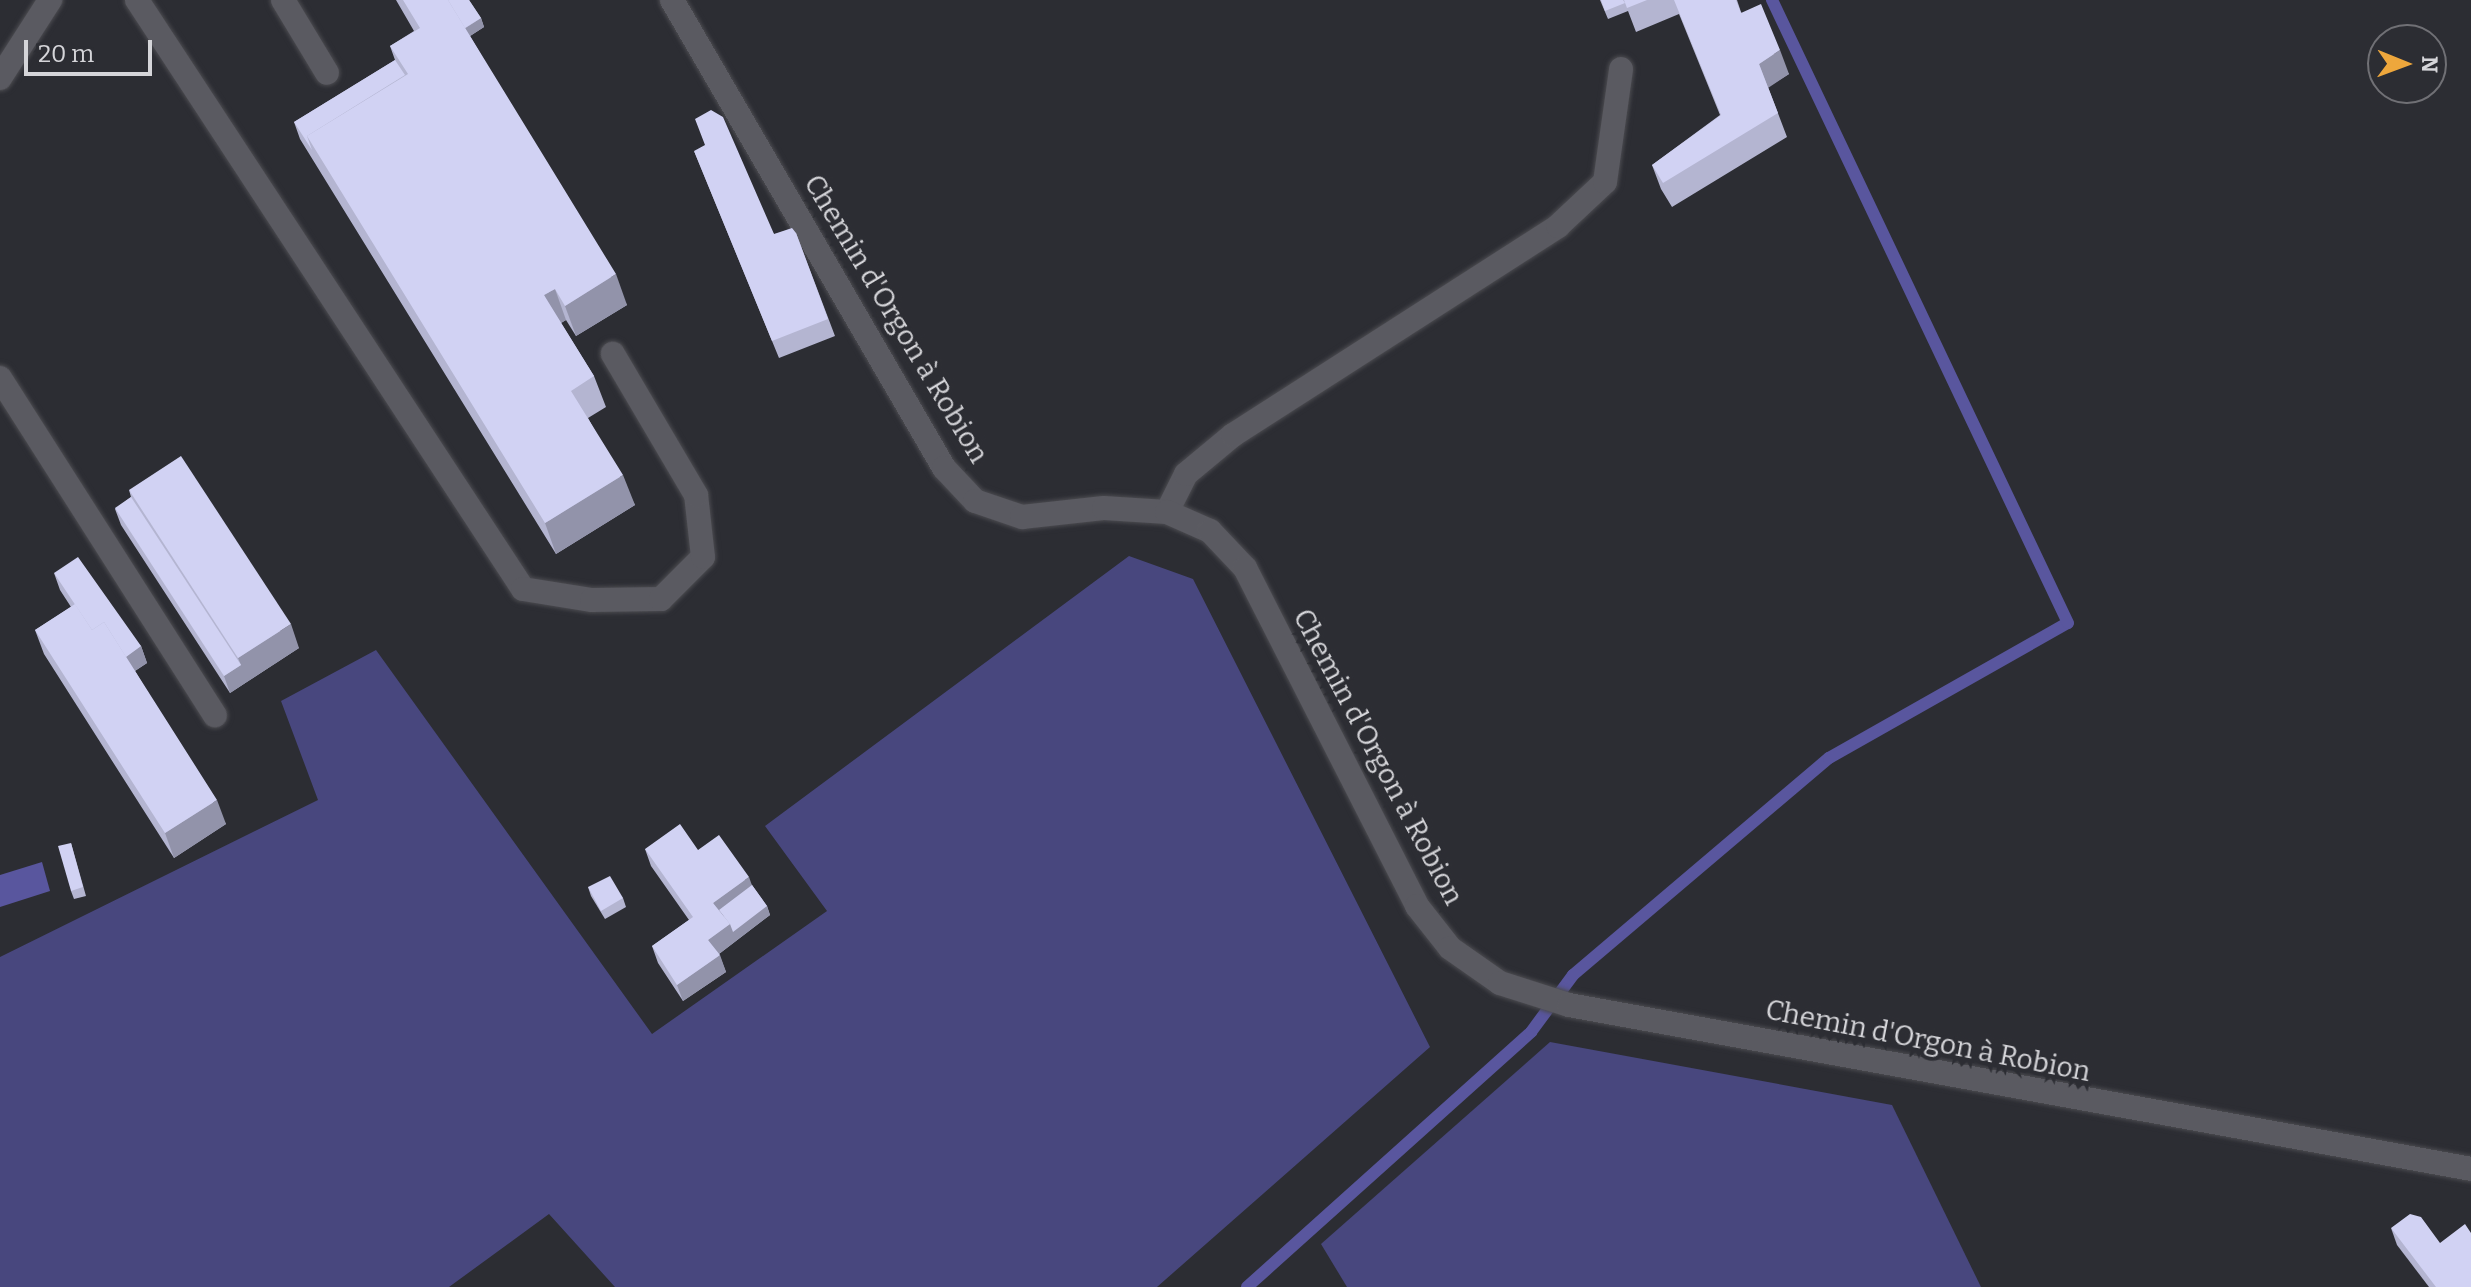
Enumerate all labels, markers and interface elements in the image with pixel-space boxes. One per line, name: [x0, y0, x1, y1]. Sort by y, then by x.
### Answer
scale bar: [28, 24, 156, 74]
north arrow: [2367, 24, 2447, 104]
text: 20 m: [38, 40, 94, 68]
text: N: [2416, 56, 2443, 73]
street label: Chemin d'Orgon à Robion: [797, 169, 995, 469]
street label: Chemin d'Orgon à Robion: [1286, 603, 1470, 911]
street label: Chemin d'Orgon à Robion: [1763, 993, 2093, 1089]

